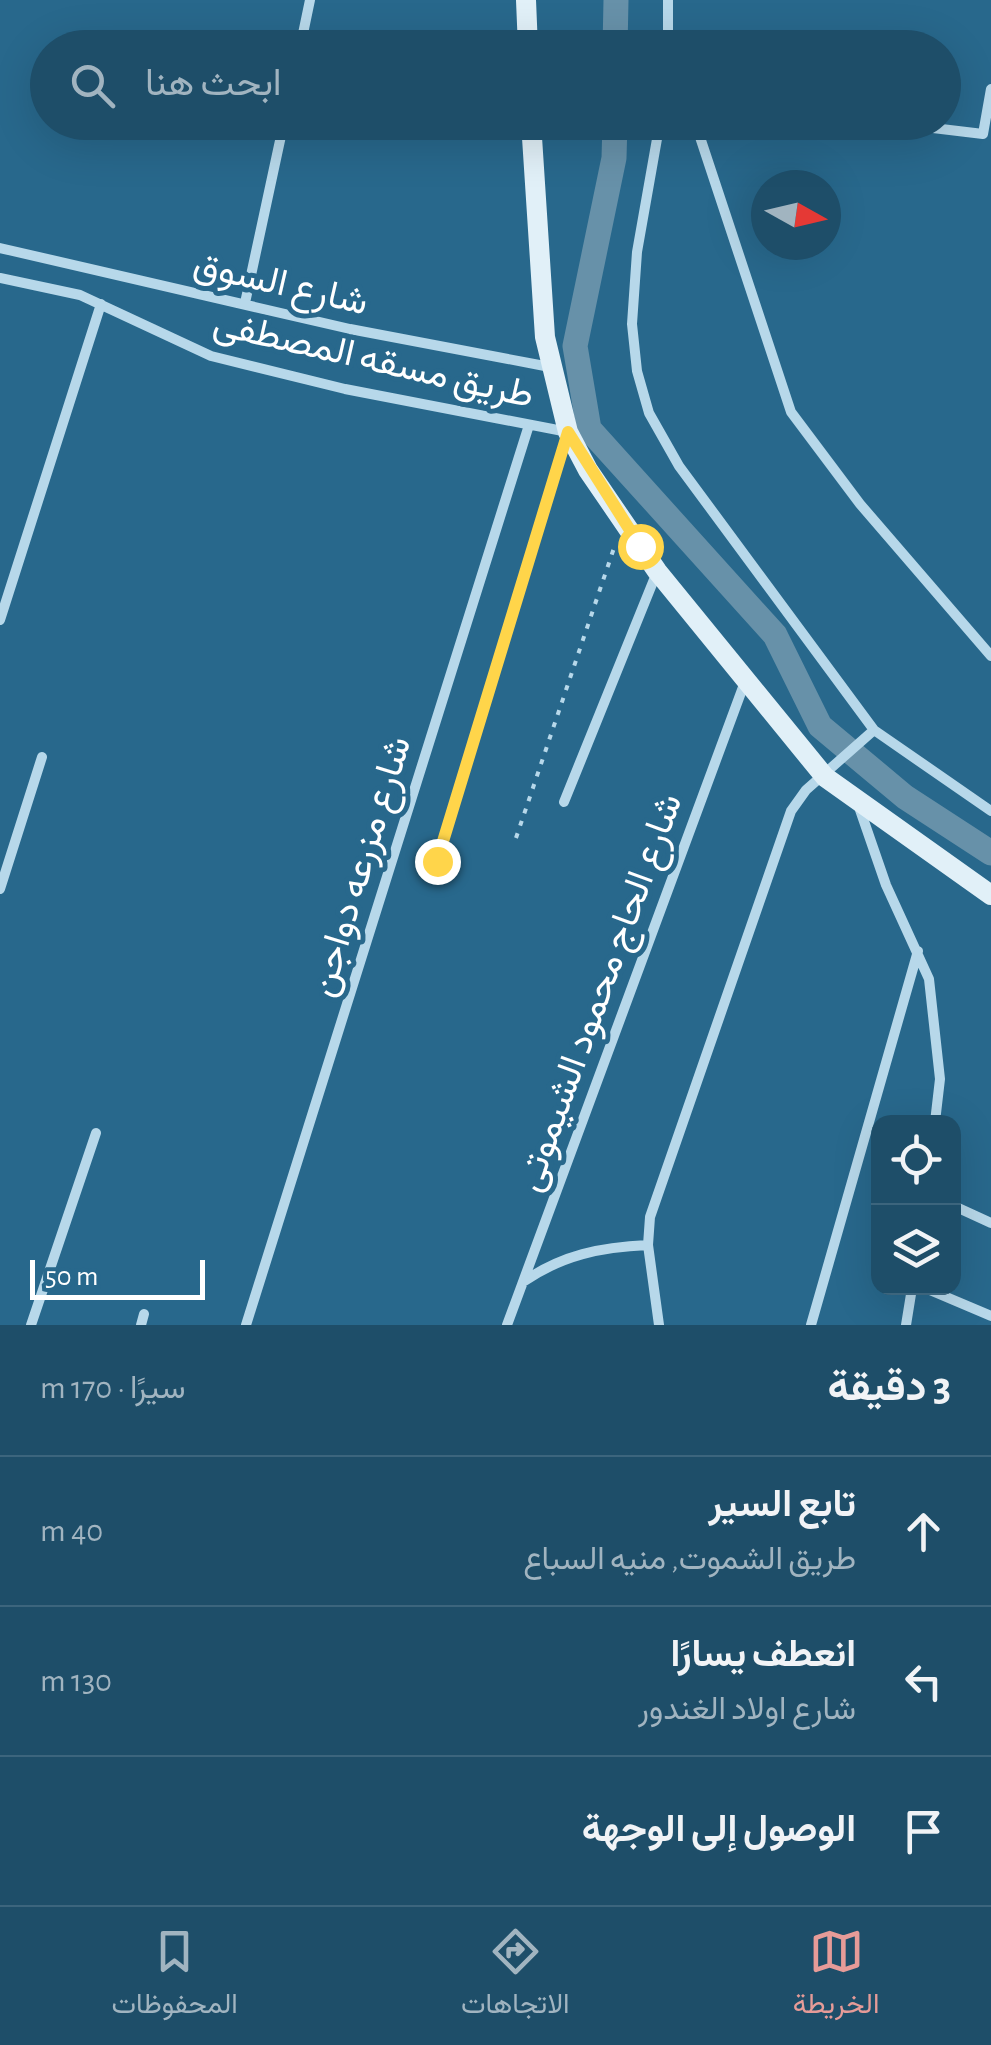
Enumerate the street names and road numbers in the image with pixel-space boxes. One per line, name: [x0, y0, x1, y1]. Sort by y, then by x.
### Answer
street label: شارع السوق: [189, 245, 371, 327]
street label: طريق مسقه المصطفى: [209, 305, 537, 417]
street label: شارع مزرعه دواجن: [303, 732, 423, 1003]
street label: شارع الحاج محمود الشيموتى: [510, 789, 694, 1198]

